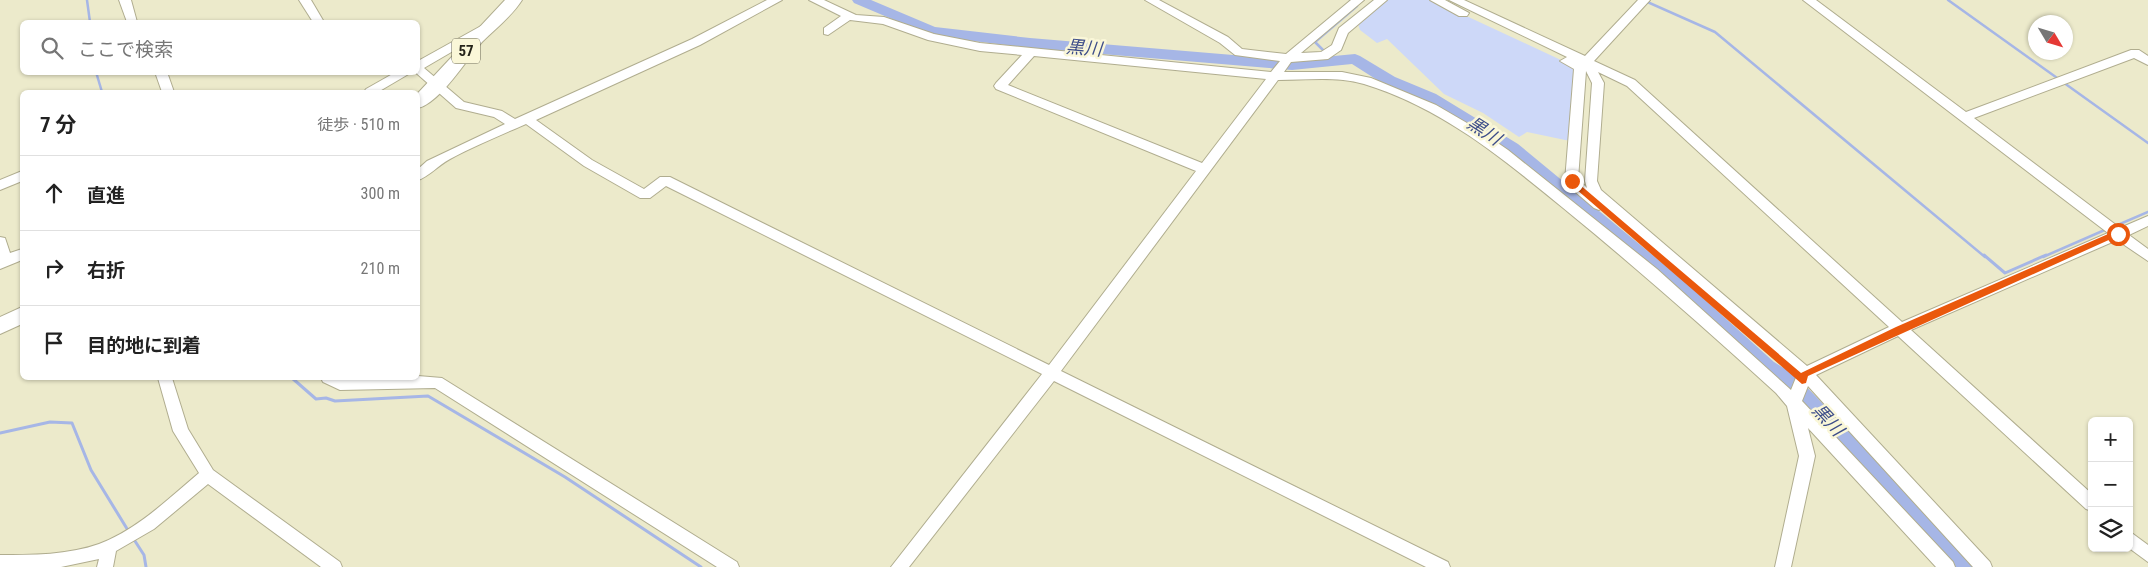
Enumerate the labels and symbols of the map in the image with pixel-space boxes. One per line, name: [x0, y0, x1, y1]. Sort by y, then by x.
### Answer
north arrow: [2028, 15, 2073, 60]
water label: 黒川: [1065, 35, 1105, 60]
road number: 57: [452, 38, 480, 64]
water label: 黒川: [1463, 112, 1507, 150]
route end: [1561, 170, 1584, 193]
route start: [2107, 223, 2130, 246]
water label: 黒川: [1808, 399, 1850, 441]

